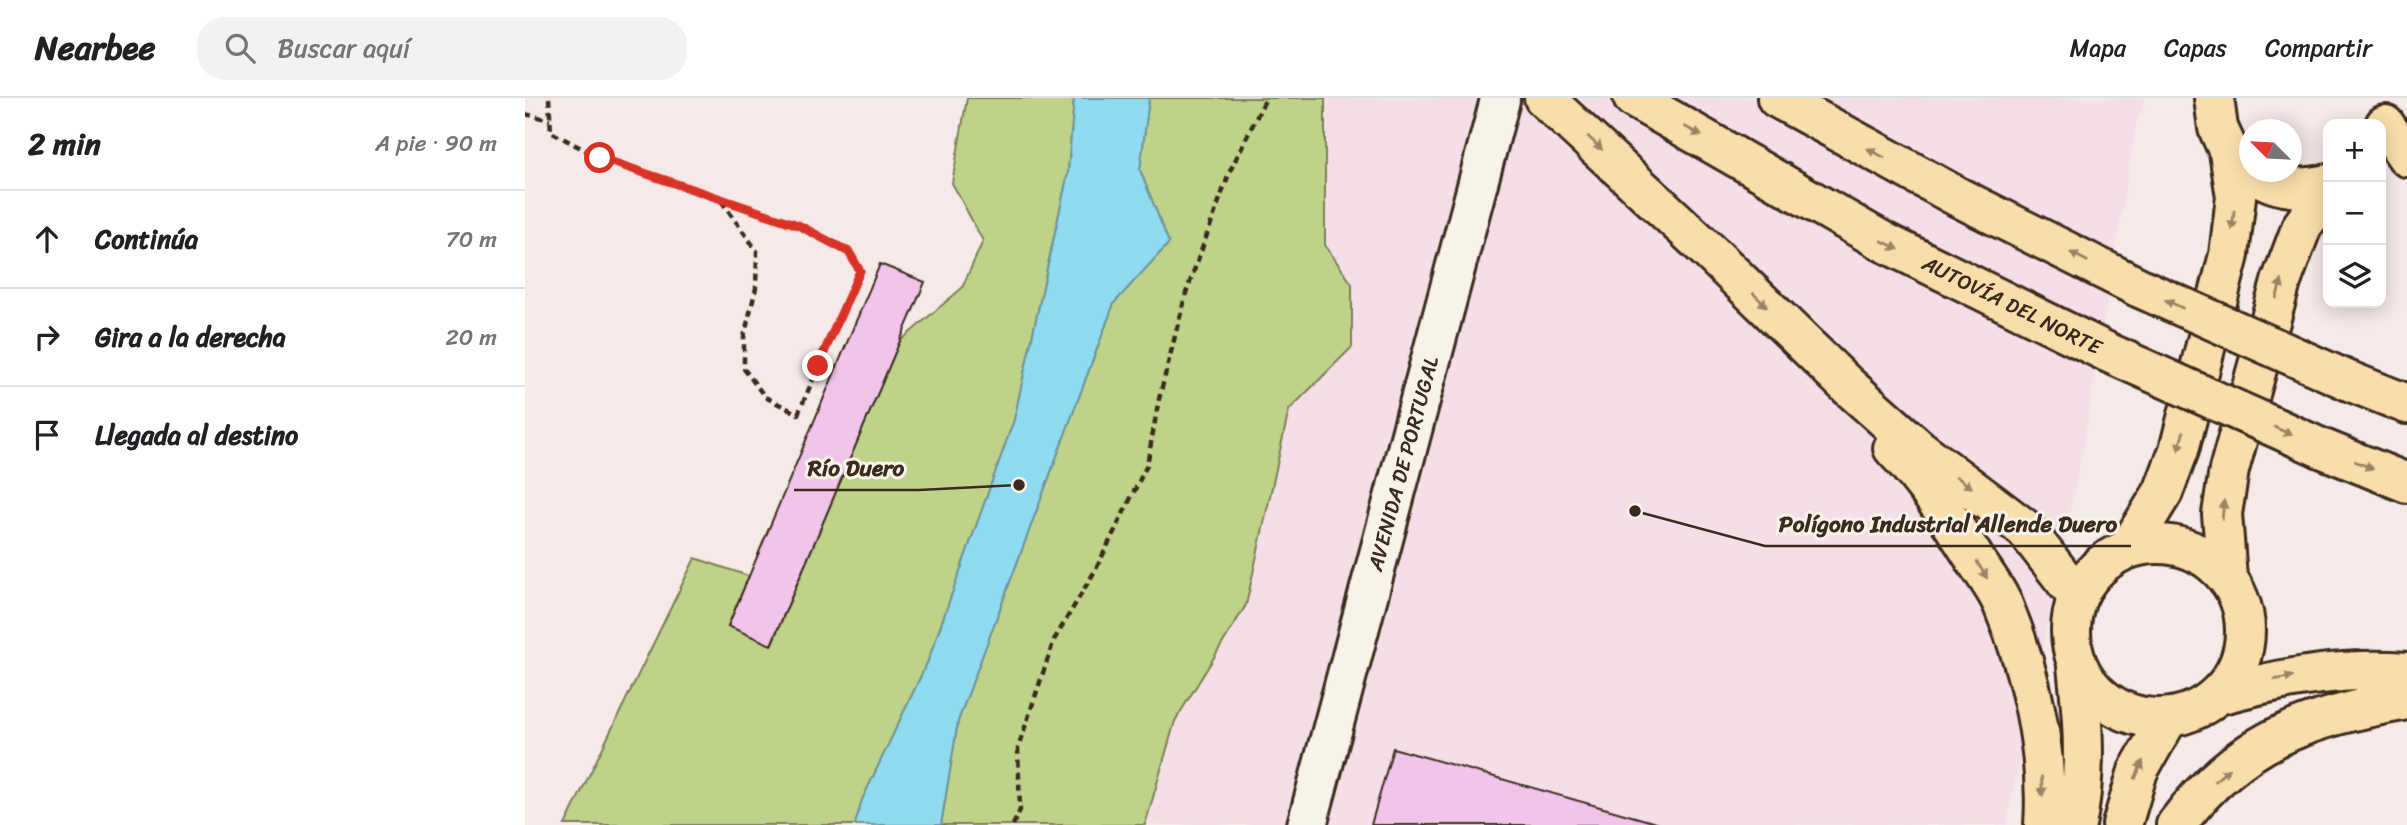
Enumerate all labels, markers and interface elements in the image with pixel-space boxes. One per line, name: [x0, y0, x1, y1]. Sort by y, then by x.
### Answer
search box: [197, 17, 687, 80]
text: Nearbee: [35, 19, 155, 77]
text: Buscar aquí: [277, 25, 410, 71]
text: Mapa: [2070, 27, 2126, 69]
text: Capas: [2164, 27, 2227, 69]
text: Compartir: [2265, 27, 2372, 69]
icon: search: [221, 29, 259, 67]
text: 2 min: [28, 117, 101, 171]
north arrow: [2239, 119, 2302, 182]
map controls: [2323, 119, 2386, 308]
button: +: [2323, 119, 2386, 182]
text: A pie · 90 m: [375, 123, 497, 164]
one-way arrow: [1683, 125, 1702, 137]
one-way arrow: [1586, 135, 1603, 151]
route start: [584, 142, 615, 173]
one-way arrow: [1866, 148, 1886, 159]
button: −: [2323, 182, 2386, 245]
one-way arrow: [2228, 209, 2239, 231]
text: Continúa: [95, 216, 198, 262]
text: 70 m: [446, 219, 497, 260]
icon: ahead: [28, 220, 66, 258]
one-way arrow: [1880, 239, 1900, 251]
street label: AUTOVÍA DEL NORTE: [1914, 244, 2110, 366]
button: layers: [2323, 245, 2386, 308]
one-way arrow: [2069, 252, 2089, 263]
one-way arrow: [2274, 279, 2284, 300]
one-way arrow: [1751, 292, 1768, 308]
one-way arrow: [2164, 298, 2185, 309]
text: Gira a la derecha: [95, 314, 286, 360]
text: 20 m: [446, 317, 497, 358]
icon: right: [28, 318, 66, 356]
route end: [802, 350, 833, 381]
street label: AVENIDA DE PORTUGAL: [1356, 352, 1450, 576]
text: Llegada al destino: [95, 412, 298, 458]
icon: arrive: [28, 416, 66, 454]
one-way arrow: [2272, 426, 2293, 437]
one-way arrow: [2176, 431, 2186, 452]
callout: Río Duero: [794, 446, 919, 490]
text: Río Duero: [807, 448, 904, 489]
one-way arrow: [2354, 460, 2375, 471]
one-way arrow: [1955, 475, 1974, 489]
one-way arrow: [2218, 499, 2229, 521]
callout: Polígono Industrial Allende Duero: [1765, 502, 2131, 546]
text: Polígono Industrial Allende Duero: [1779, 504, 2118, 545]
one-way arrow: [1975, 560, 1988, 579]
one-way arrow: [2273, 672, 2295, 683]
one-way arrow: [2134, 760, 2145, 781]
one-way arrow: [2213, 767, 2231, 783]
one-way arrow: [2037, 775, 2048, 797]

